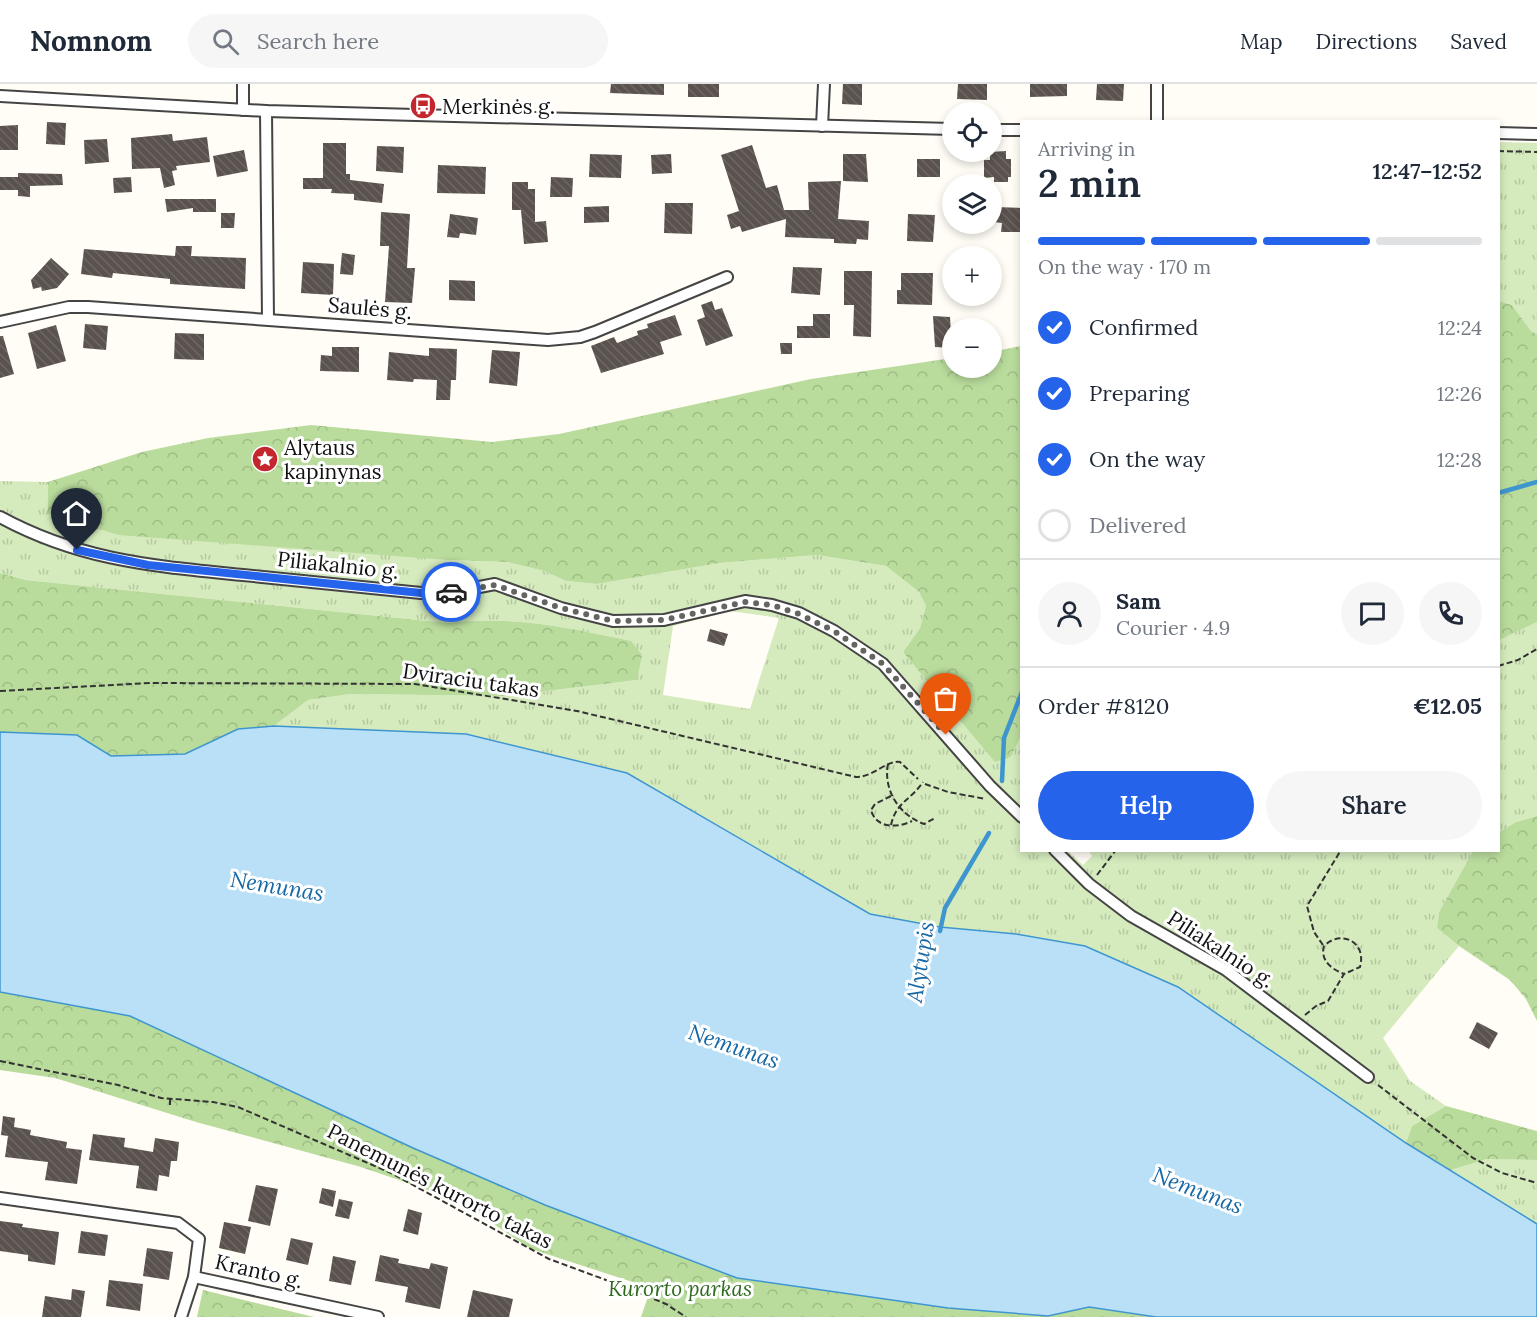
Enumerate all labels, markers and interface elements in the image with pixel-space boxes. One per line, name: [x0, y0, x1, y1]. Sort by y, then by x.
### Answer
search box: [188, 14, 608, 68]
text: Nomnom: [30, 23, 152, 59]
icon: search: [209, 25, 242, 58]
text: Search here: [257, 27, 379, 55]
text: Map: [1240, 28, 1283, 55]
text: Directions: [1316, 28, 1417, 55]
text: Saved: [1450, 28, 1507, 55]
bus stop icon: Merkinės g.: [408, 91, 438, 121]
place label: Merkinės g.: [442, 93, 555, 120]
map controls: [942, 102, 1002, 378]
button: locate: [942, 102, 1002, 162]
text: Arriving in: [1038, 136, 1135, 161]
text: 12:47–12:52: [1372, 157, 1482, 185]
text: 2 min: [1038, 158, 1141, 208]
button: layers: [942, 174, 1002, 234]
button: +: [942, 246, 1002, 306]
text: On the way · 170 m: [1038, 254, 1211, 279]
street label: Saulės g.: [327, 291, 413, 325]
icon: check: [1038, 311, 1071, 344]
text: Confirmed: [1089, 313, 1198, 341]
text: 12:24: [1438, 315, 1482, 340]
button: −: [942, 318, 1002, 378]
icon: check: [1038, 377, 1071, 410]
text: Preparing: [1089, 379, 1189, 407]
text: 12:26: [1437, 381, 1482, 406]
place label: Alytaus kapinynas: [283, 434, 382, 485]
icon: check: [1038, 443, 1071, 476]
place icon: Alytaus kapinynas: [250, 444, 280, 474]
text: On the way: [1089, 445, 1205, 473]
text: 12:28: [1437, 447, 1482, 472]
pin: [51, 488, 102, 550]
icon: home: [60, 497, 93, 530]
text: Delivered: [1089, 511, 1187, 539]
street label: Piliakalnio g.: [276, 545, 400, 585]
courier: [421, 562, 481, 622]
icon: car: [435, 576, 468, 609]
button: person: [1038, 582, 1101, 645]
button: chat: [1341, 582, 1404, 645]
button: phone: [1419, 582, 1482, 645]
text: Sam: [1116, 587, 1161, 615]
text: Courier · 4.9: [1116, 615, 1230, 640]
street label: Dviraciu takas: [401, 657, 541, 703]
pin: [920, 673, 971, 735]
icon: bag: [929, 682, 962, 715]
text: Order #8120: [1038, 692, 1169, 720]
text: €12.05: [1413, 692, 1482, 720]
button: Help: [1038, 771, 1254, 840]
button: Share: [1266, 771, 1482, 840]
water label: Nemunas: [228, 865, 326, 907]
street label: Piliakalnio g.: [1162, 904, 1280, 994]
water label: Alytupis: [900, 920, 940, 1005]
water label: Nemunas: [685, 1017, 783, 1075]
street label: Panemunės kurorto takas: [323, 1117, 557, 1255]
water label: Nemunas: [1149, 1160, 1247, 1220]
street label: Kranto g.: [212, 1248, 306, 1294]
park label: Kurorto parkas: [608, 1275, 752, 1302]

